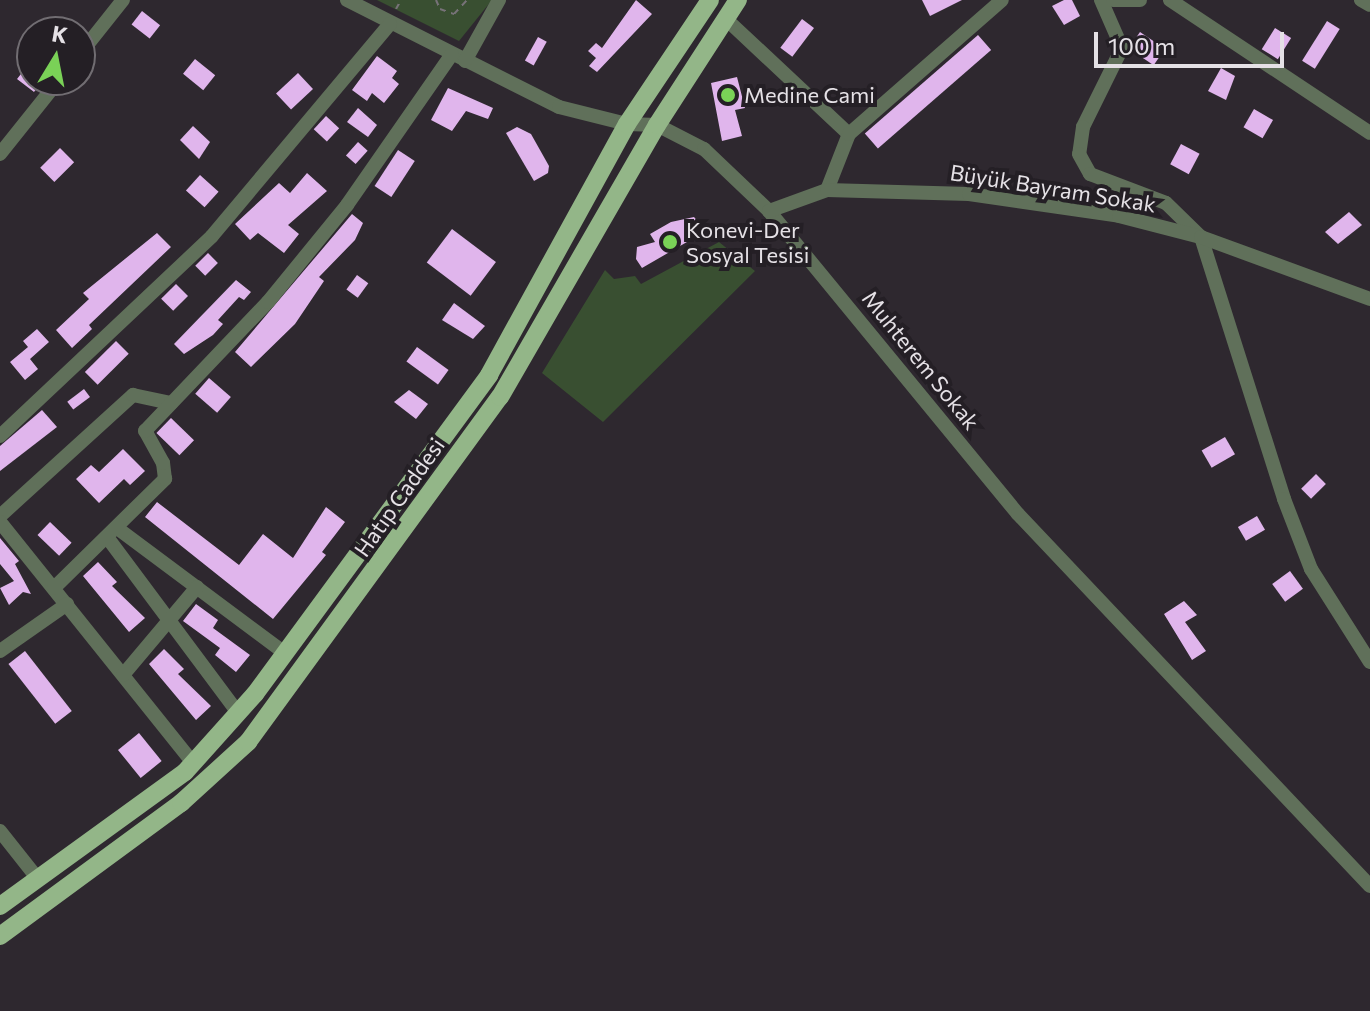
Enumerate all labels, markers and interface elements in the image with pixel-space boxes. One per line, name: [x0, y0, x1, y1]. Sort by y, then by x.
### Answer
north arrow: [16, 16, 96, 96]
scale bar: [1098, 16, 1288, 66]
text: K: [50, 19, 70, 48]
text: 100 m: [1108, 31, 1175, 60]
place label: Medine Cami: [744, 82, 875, 108]
marker: Medine Cami: [719, 86, 737, 104]
street label: Büyük Bayram Sokak: [948, 159, 1158, 217]
place label: Konevi-Der Sosyal Tesisi: [686, 216, 809, 268]
marker: Konevi-Der Sosyal Tesisi: [661, 233, 679, 251]
street label: Muhterem Sokak: [857, 285, 985, 435]
street label: Hatıp Caddesi: [348, 432, 450, 562]

